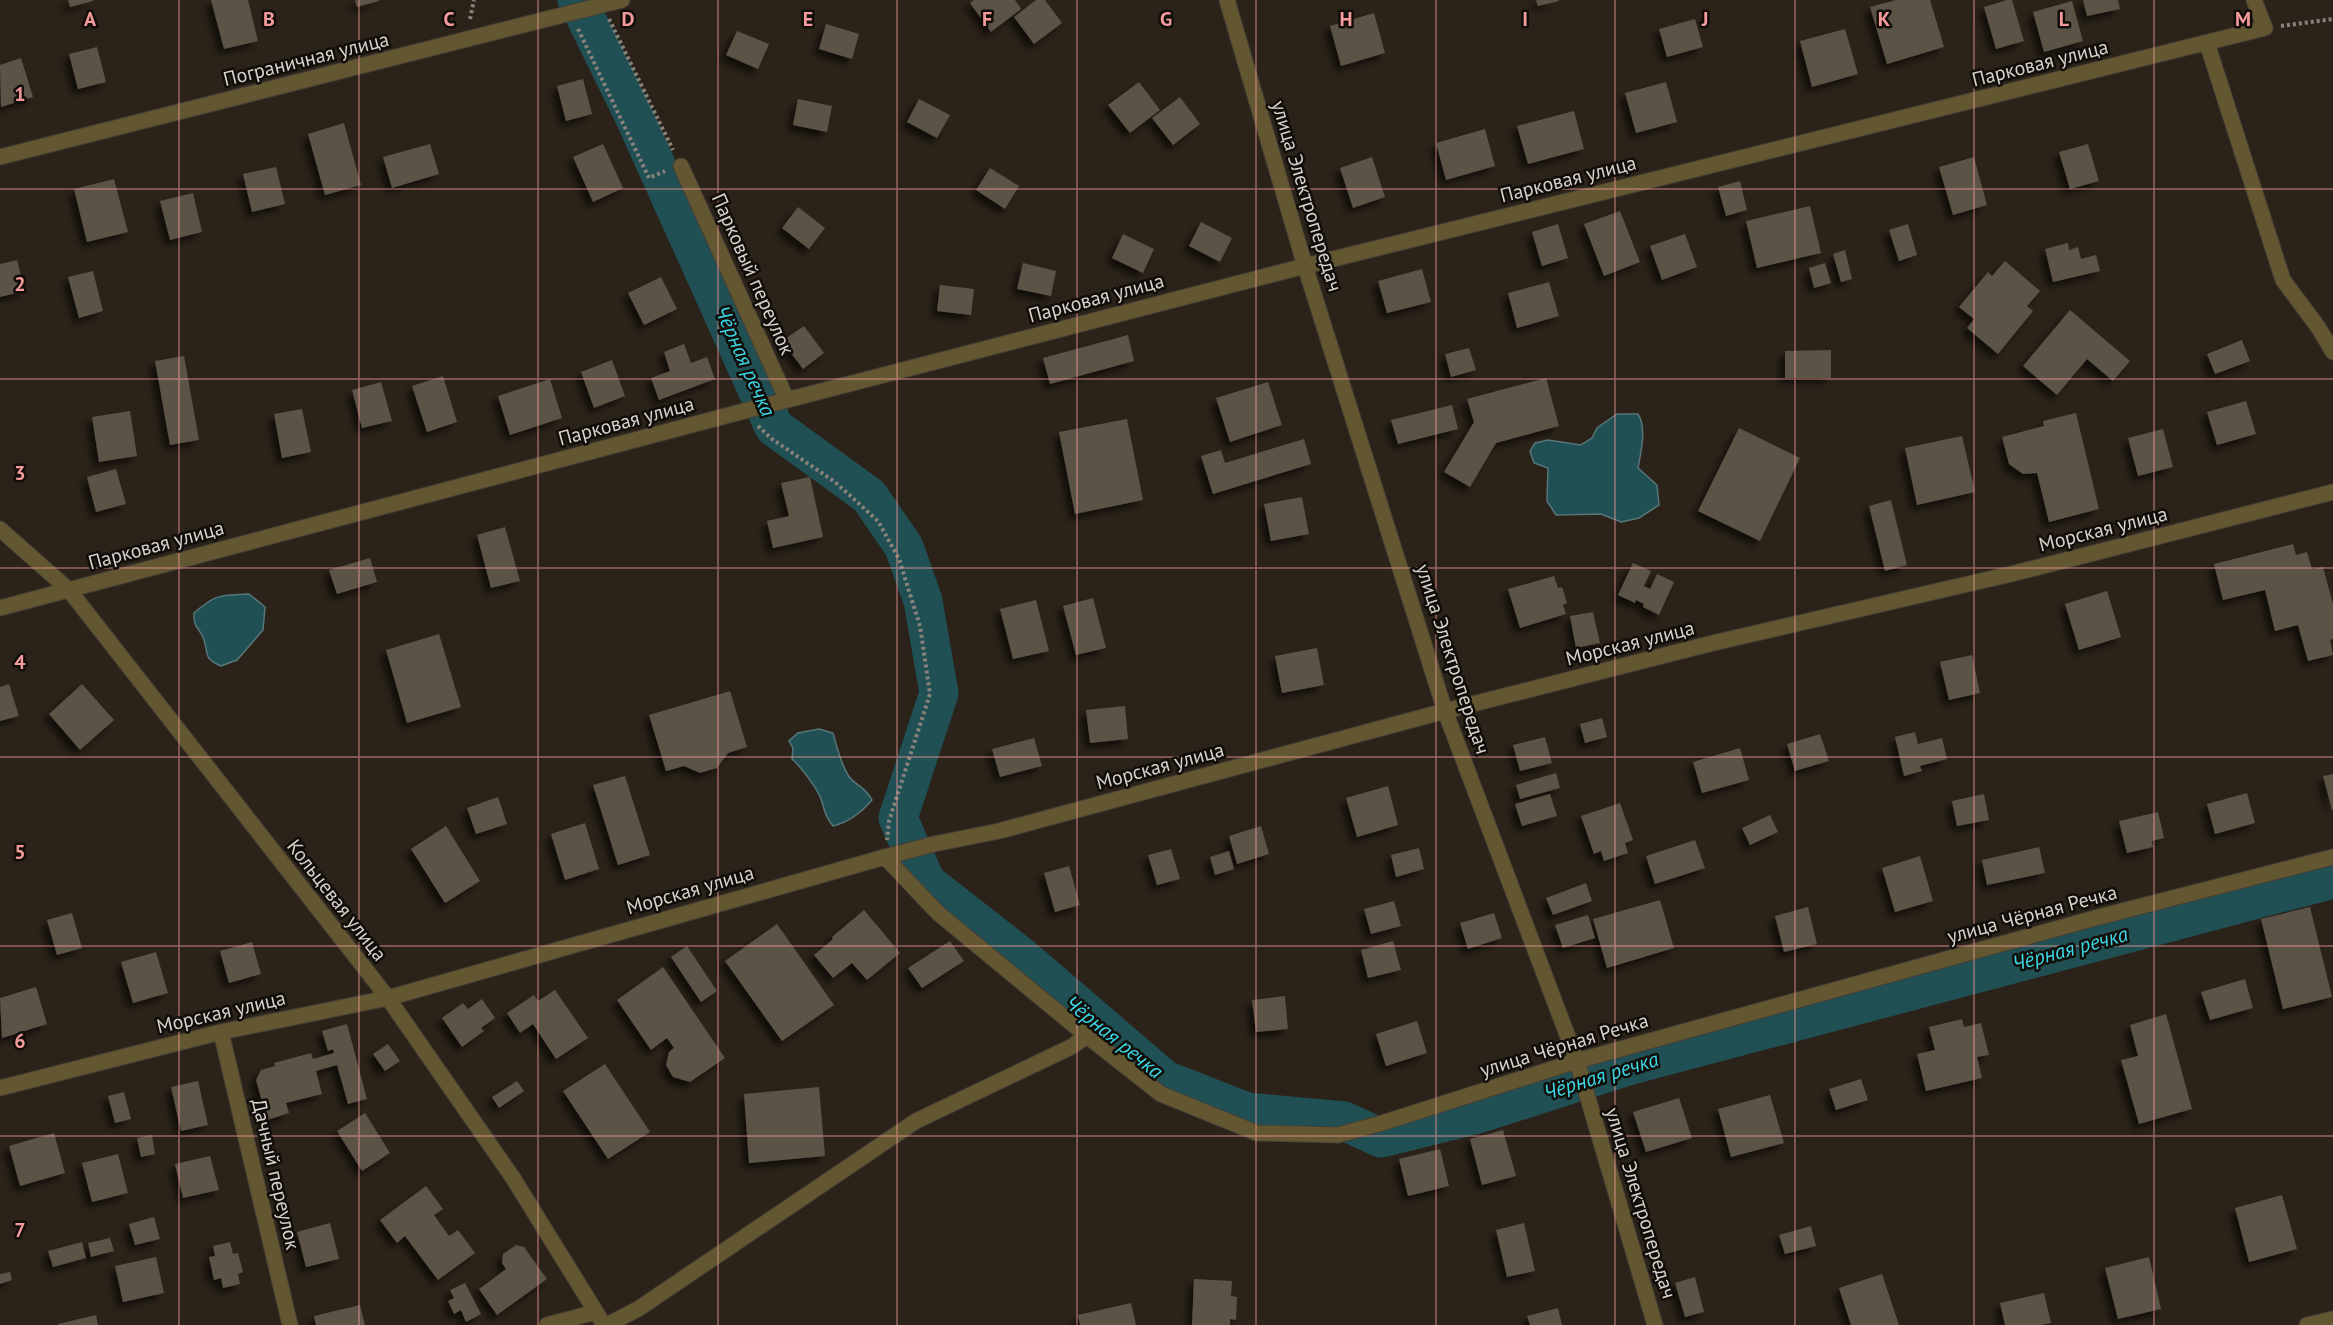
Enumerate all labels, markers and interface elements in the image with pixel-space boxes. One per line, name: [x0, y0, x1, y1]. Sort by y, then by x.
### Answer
text: A: [84, 6, 97, 32]
text: B: [263, 6, 275, 32]
text: C: [443, 6, 455, 32]
text: D: [622, 6, 635, 32]
text: E: [803, 6, 813, 32]
text: F: [982, 6, 992, 32]
text: G: [1160, 6, 1172, 32]
text: H: [1339, 6, 1353, 32]
text: I: [1522, 6, 1528, 32]
text: J: [1701, 6, 1708, 32]
text: K: [1878, 6, 1891, 32]
text: L: [2059, 6, 2070, 32]
text: M: [2235, 6, 2251, 32]
street label: Пограничная улица: [220, 26, 392, 92]
street label: Парковая улица: [1969, 33, 2111, 93]
text: 1: [14, 81, 26, 107]
street label: улица Электропередач: [1266, 97, 1348, 295]
street label: Парковая улица: [1497, 149, 1639, 209]
street label: Парковый переулок: [706, 189, 800, 359]
street label: Парковая улица: [1025, 267, 1167, 329]
text: 2: [14, 271, 26, 297]
water label: Чёрная речка: [709, 301, 782, 421]
street label: Парковая улица: [555, 390, 697, 452]
text: 3: [14, 460, 26, 486]
street label: Морская улица: [2036, 500, 2170, 558]
street label: Парковая улица: [85, 514, 227, 576]
street label: улица Электропередач: [1410, 561, 1496, 757]
street label: Морская улица: [1563, 614, 1697, 672]
text: 4: [14, 649, 26, 675]
street label: Морская улица: [1093, 736, 1227, 796]
street label: Кольцевая улица: [281, 834, 393, 966]
text: 5: [14, 839, 26, 865]
street label: Морская улица: [623, 859, 757, 921]
street label: улица Чёрная Речка: [1944, 879, 2120, 949]
water label: Чёрная речка: [2009, 920, 2131, 977]
street label: Морская улица: [154, 985, 288, 1039]
water label: Чёрная речка: [1060, 989, 1169, 1085]
street label: улица Чёрная Речка: [1477, 1007, 1651, 1083]
text: 6: [14, 1028, 26, 1054]
water label: Чёрная речка: [1540, 1045, 1662, 1106]
street label: Дачный переулок: [246, 1096, 306, 1252]
street label: улица Электропередач: [1600, 1104, 1682, 1302]
text: 7: [14, 1217, 26, 1243]

